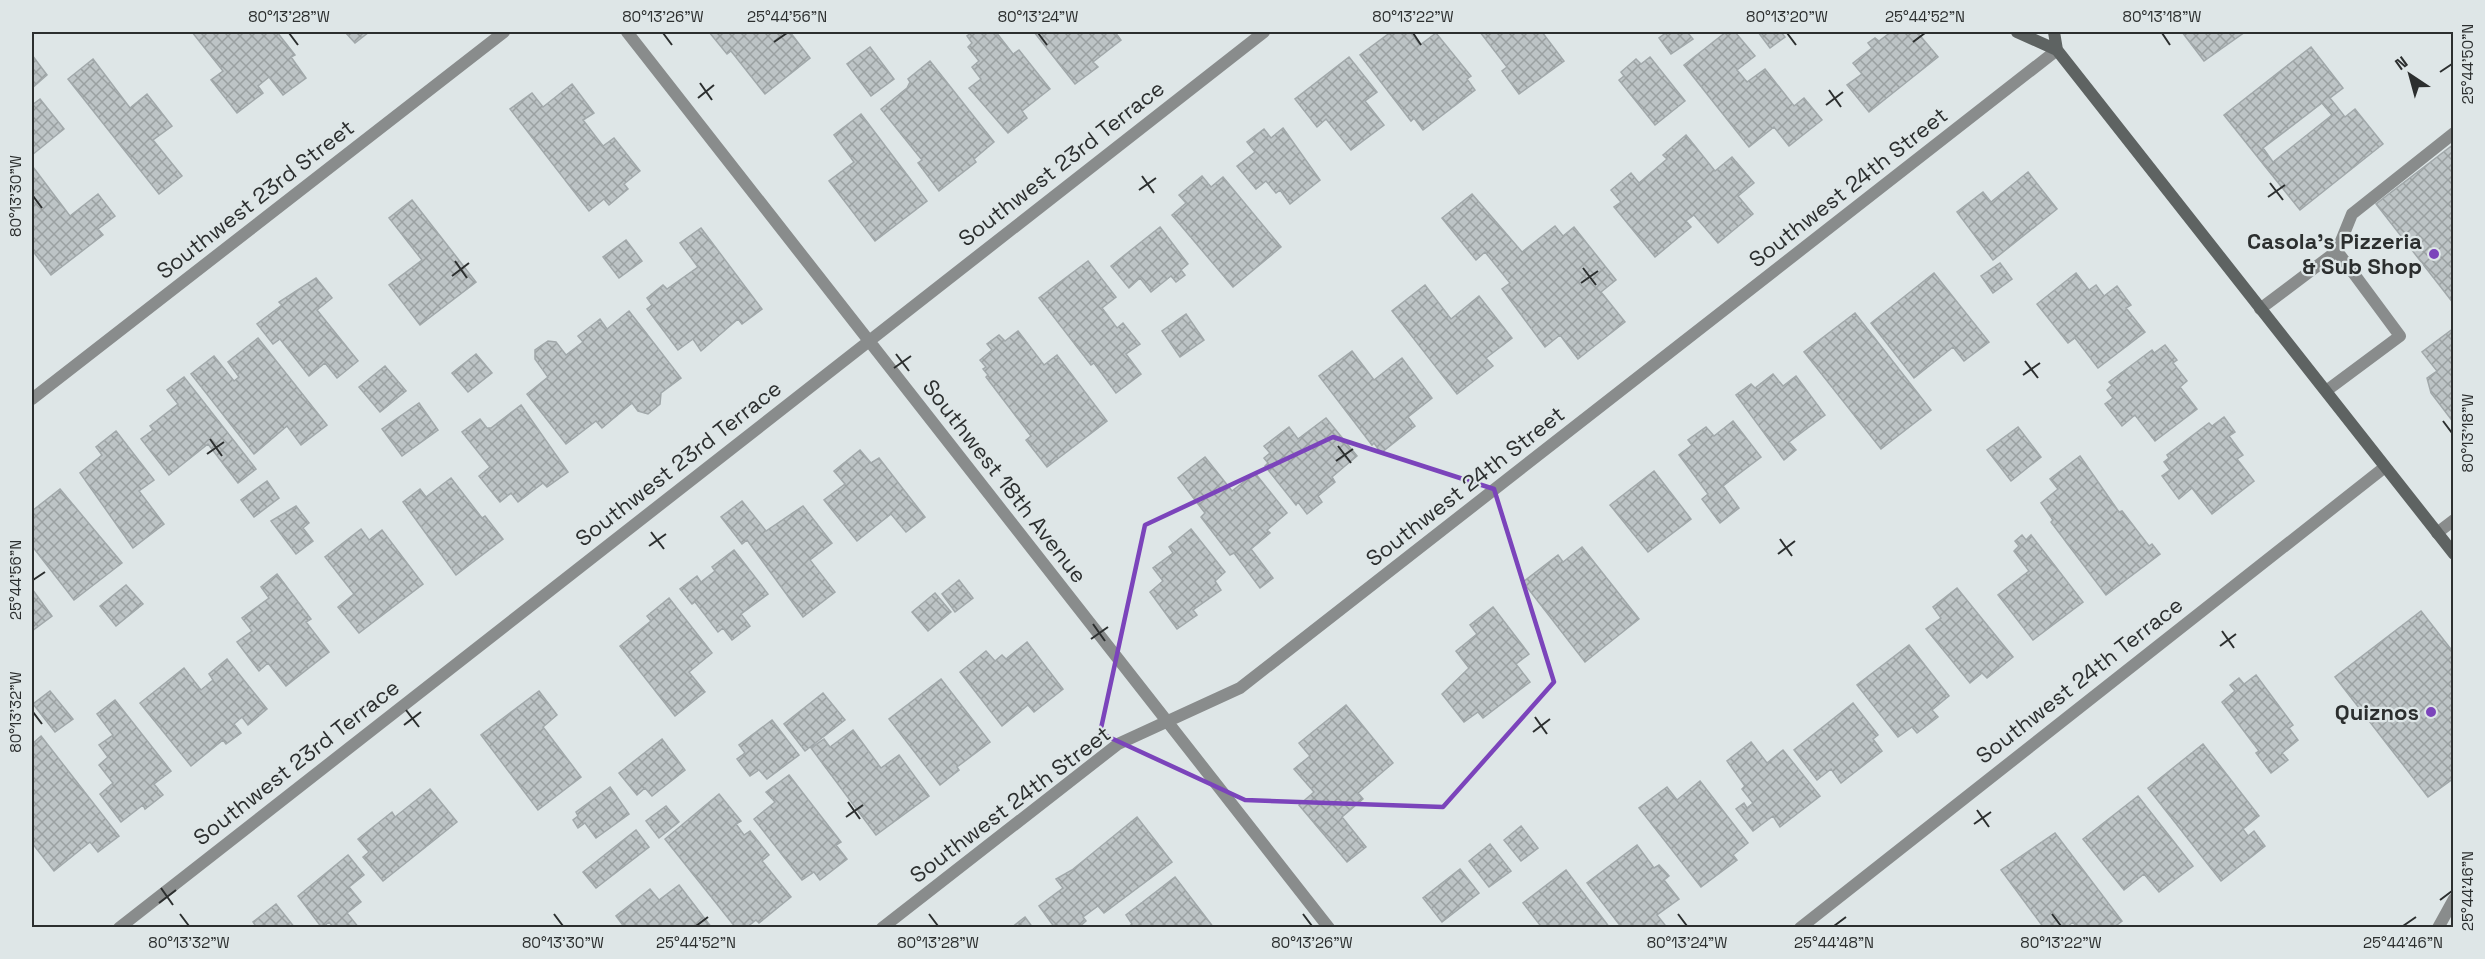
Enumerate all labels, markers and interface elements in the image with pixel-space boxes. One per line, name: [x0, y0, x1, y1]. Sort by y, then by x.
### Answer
text: 80°13'28"W: [248, 7, 330, 26]
text: 80°13'26"W: [622, 7, 704, 26]
text: 25°44'56"N: [747, 7, 827, 26]
text: 80°13'24"W: [998, 7, 1078, 26]
text: 80°13'22"W: [1372, 7, 1454, 26]
text: 80°13'20"W: [1746, 7, 1828, 26]
text: 25°44'52"N: [1885, 7, 1965, 26]
text: 80°13'18"W: [2123, 7, 2201, 26]
text: 25°44'50"N: [2458, 24, 2477, 104]
north arrow: [2380, 45, 2440, 105]
text: N: [2391, 52, 2412, 75]
street label: Southwest 23rd Terrace: [952, 74, 1170, 252]
street label: Southwest 24th Street: [1743, 101, 1953, 273]
street label: Southwest 23rd Street: [151, 113, 359, 285]
text: 80°13'30"W: [6, 155, 25, 237]
place label: Casola's Pizzeria & Sub Shop: [2247, 227, 2422, 280]
marker: Casola's Pizzeria & Sub Shop: [2427, 247, 2441, 261]
street label: Southwest 18th Avenue: [917, 373, 1093, 589]
street label: Southwest 23rd Terrace: [569, 374, 787, 552]
text: 80°13'18"W: [2458, 394, 2477, 472]
street label: Southwest 24th Street: [1360, 400, 1570, 572]
text: 25°44'56"N: [6, 540, 25, 620]
street label: Southwest 24th Terrace: [1970, 590, 2188, 770]
text: 80°13'32"W: [6, 671, 25, 753]
street label: Southwest 23rd Terrace: [187, 673, 405, 851]
place label: Quiznos: [2335, 698, 2419, 726]
marker: Quiznos: [2424, 705, 2438, 719]
street label: Southwest 24th Street: [904, 719, 1116, 889]
text: 25°44'46"N: [2458, 851, 2477, 931]
text: 80°13'32"W: [148, 933, 230, 952]
text: 80°13'30"W: [522, 933, 604, 952]
text: 25°44'52"N: [656, 933, 736, 952]
text: 80°13'28"W: [897, 933, 979, 952]
text: 80°13'26"W: [1271, 933, 1353, 952]
text: 80°13'24"W: [1647, 933, 1727, 952]
text: 25°44'48"N: [1794, 933, 1874, 952]
text: 80°13'22"W: [2020, 933, 2102, 952]
text: 25°44'46"N: [2363, 933, 2443, 952]

